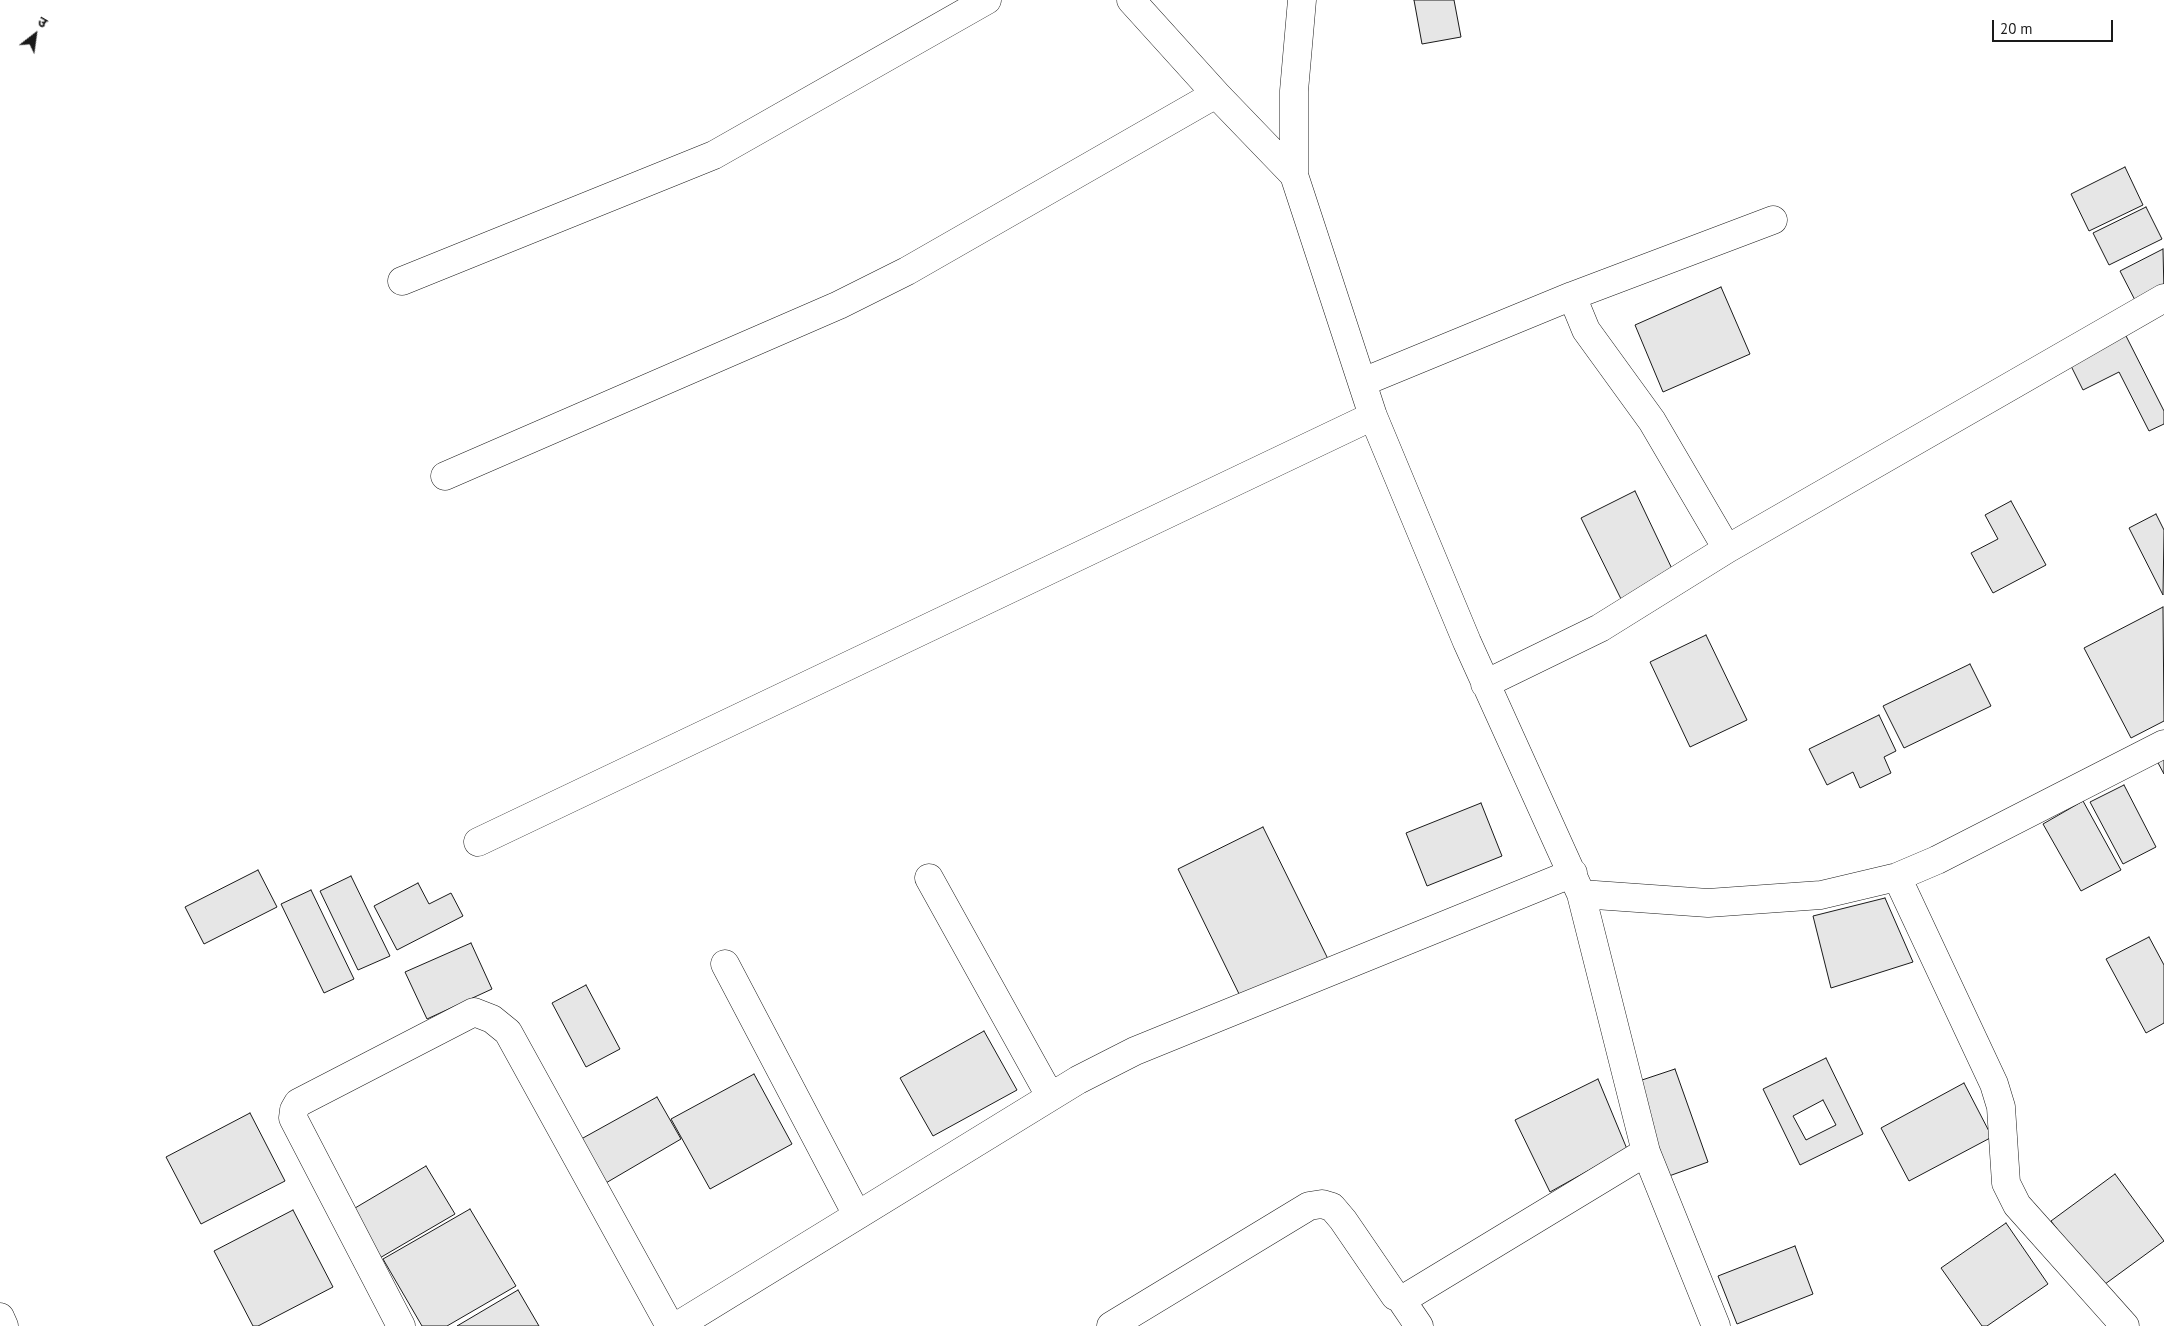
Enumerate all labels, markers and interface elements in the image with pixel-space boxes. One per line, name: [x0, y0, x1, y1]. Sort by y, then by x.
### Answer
north arrow: [10, 10, 60, 60]
scale bar: [1994, 10, 2115, 42]
text: उ: [34, 12, 51, 32]
text: 20 m: [2000, 19, 2033, 38]

